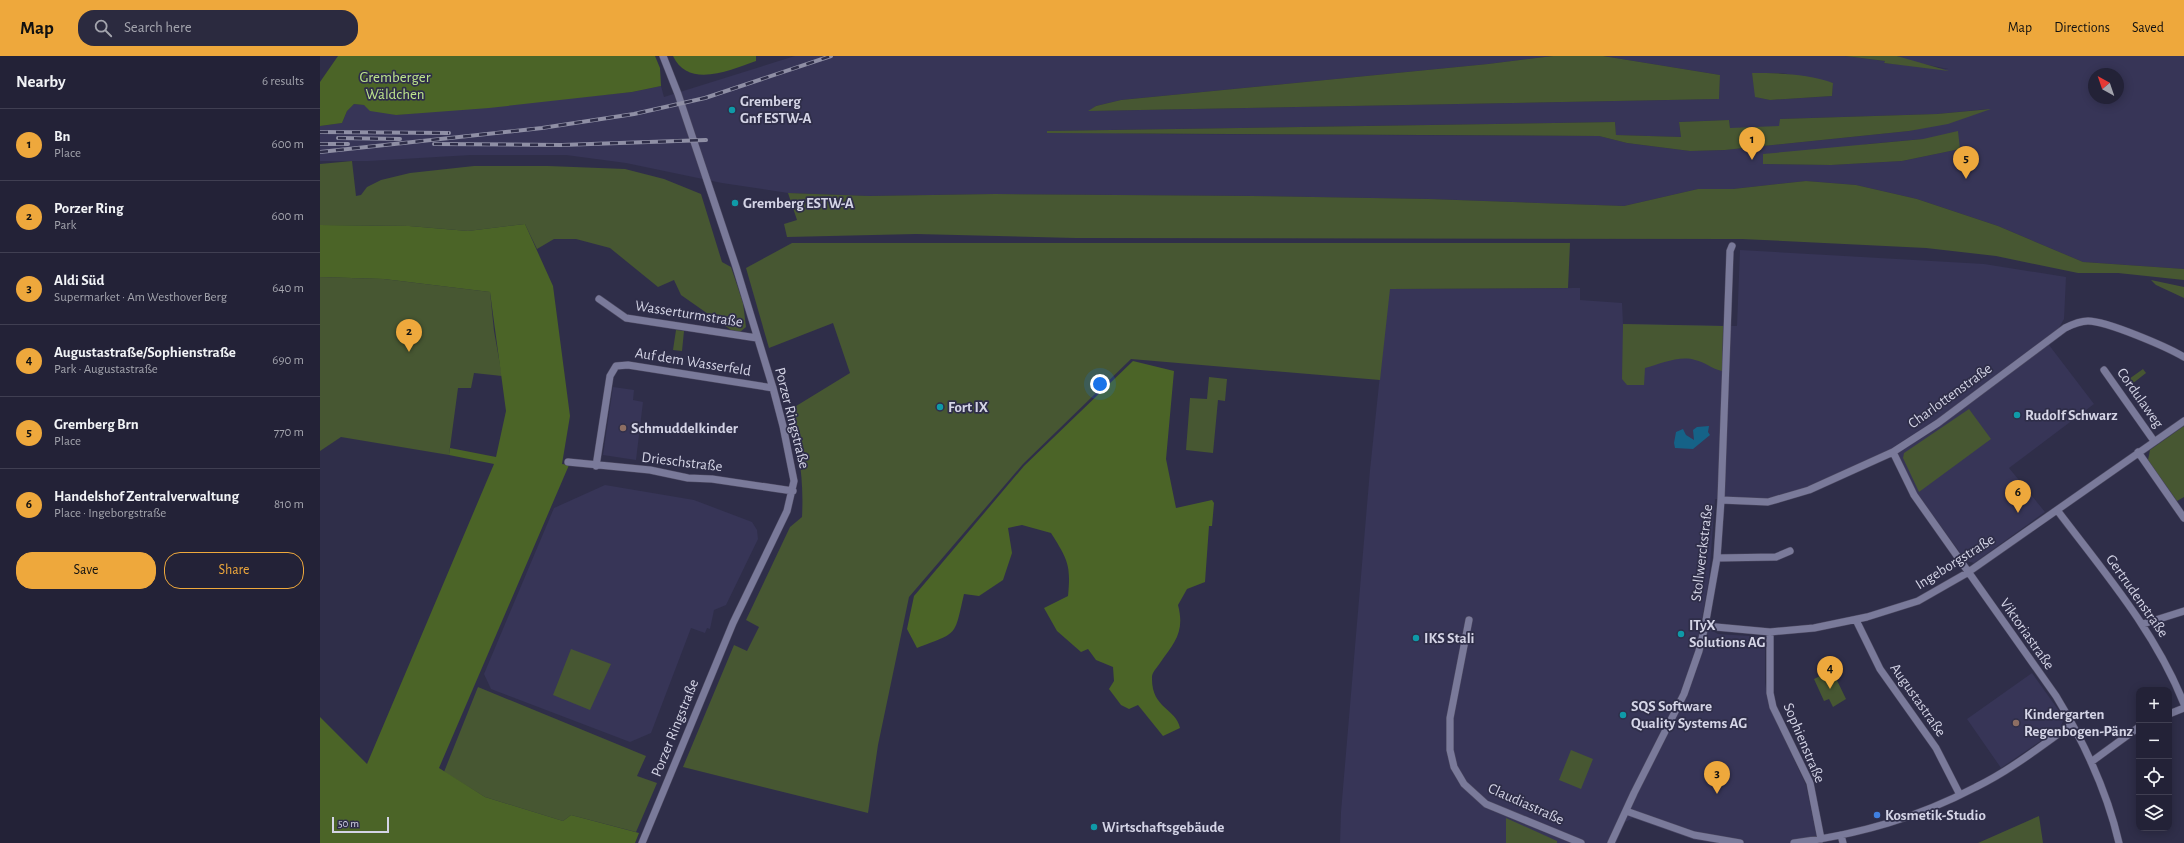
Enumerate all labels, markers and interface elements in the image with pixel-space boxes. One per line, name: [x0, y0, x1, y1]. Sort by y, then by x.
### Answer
search box: [78, 10, 358, 46]
icon: search: [92, 17, 114, 39]
text: Map: [20, 19, 54, 38]
text: Search here: [124, 20, 192, 35]
text: Map: [2008, 21, 2032, 35]
text: Directions: [2054, 21, 2110, 35]
text: Saved: [2132, 21, 2164, 35]
north arrow: [2088, 68, 2124, 104]
park label: Gremberger Wäldchen: [360, 70, 431, 102]
text: Nearby: [16, 73, 66, 90]
text: 6 results: [262, 75, 304, 88]
place label: Gremberg Gnf ESTW-A: [740, 94, 811, 126]
marker: Gremberg Gnf ESTW-A: [727, 105, 737, 115]
pin: 1: [1739, 127, 1765, 160]
text: Bn: [54, 129, 71, 144]
text: 1: [27, 138, 31, 151]
text: 600 m: [272, 138, 304, 151]
pin: 5: [1953, 146, 1979, 179]
text: Place: [54, 147, 81, 160]
place label: Gremberg ESTW-A: [743, 196, 854, 211]
marker: Gremberg ESTW-A: [730, 198, 740, 208]
text: Porzer Ring: [54, 201, 123, 216]
text: 2: [26, 210, 32, 223]
text: 600 m: [272, 210, 304, 223]
text: Park: [54, 219, 76, 232]
text: Aldi Süd: [54, 273, 104, 288]
text: 3: [26, 282, 32, 295]
text: 640 m: [272, 282, 304, 295]
text: Supermarket · Am Westhover Berg: [54, 291, 227, 304]
street label: Wasserturmstraße: [634, 298, 744, 330]
pin: 2: [396, 319, 422, 352]
text: Augustastraße/Sophienstraße: [54, 345, 236, 360]
street label: Auf dem Wasserfeld: [634, 345, 752, 379]
text: 4: [26, 354, 32, 367]
text: 690 m: [272, 354, 304, 367]
street label: Charlottenstraße: [1905, 361, 1995, 431]
text: Park · Augustastraße: [54, 363, 158, 376]
street label: Cordulaweg: [2114, 365, 2166, 431]
street label: Porzer Ringstraße: [772, 366, 812, 470]
your location: [1090, 374, 1110, 394]
place label: Fort IX: [948, 400, 989, 415]
marker: Fort IX: [935, 402, 945, 412]
place label: Rudolf Schwarz: [2025, 408, 2118, 423]
marker: Rudolf Schwarz: [2012, 410, 2022, 420]
text: Gremberg Brn: [54, 417, 139, 432]
place label: Schmuddelkinder: [631, 421, 739, 436]
marker: Schmuddelkinder: [618, 423, 628, 433]
text: 5: [26, 426, 32, 439]
text: 770 m: [274, 426, 304, 439]
text: Place: [54, 435, 81, 448]
street label: Drieschstraße: [641, 450, 723, 474]
pin: 6: [2005, 480, 2031, 513]
text: Handelshof Zentralverwaltung: [54, 489, 239, 504]
text: 6: [26, 498, 32, 511]
text: 810 m: [274, 498, 304, 511]
street label: Stollwerckstraße: [1689, 503, 1715, 602]
text: Place · Ingeborgstraße: [54, 507, 166, 520]
street label: Ingeborgstraße: [1913, 532, 1997, 592]
button: Save: [16, 552, 156, 589]
button: Share: [164, 552, 304, 589]
street label: Gertrudenstraße: [2103, 552, 2171, 640]
street label: Viktoriastraße: [1997, 596, 2057, 672]
place label: ITyX Solutions AG: [1689, 618, 1765, 650]
marker: ITyX Solutions AG: [1676, 629, 1686, 639]
place label: IKS Stali: [1424, 631, 1475, 646]
marker: IKS Stali: [1411, 633, 1421, 643]
pin: 4: [1817, 656, 1843, 689]
street label: Augustastraße: [1887, 661, 1949, 739]
street label: Porzer Ringstraße: [649, 677, 701, 779]
map controls: [2136, 687, 2172, 831]
button: +: [2136, 687, 2172, 723]
place label: SQS Software Quality Systems AG: [1631, 699, 1747, 731]
street label: Sophienstraße: [1780, 701, 1828, 785]
place label: Kindergarten Regenbogen-Pänz: [2024, 707, 2133, 739]
marker: SQS Software Quality Systems AG: [1618, 710, 1628, 720]
marker: Kindergarten Regenbogen-Pänz: [2011, 718, 2021, 728]
button: −: [2136, 723, 2172, 759]
button: locate: [2136, 759, 2172, 795]
pin: 3: [1704, 761, 1730, 794]
street label: Claudiastraße: [1486, 781, 1566, 827]
button: layers: [2136, 795, 2172, 831]
place label: Kosmetik-Studio: [1885, 808, 1986, 823]
marker: Kosmetik-Studio: [1872, 810, 1882, 820]
scale bar: [332, 815, 389, 834]
text: 50 m: [338, 818, 359, 829]
place label: Wirtschaftsgebäude: [1102, 820, 1224, 835]
marker: Wirtschaftsgebäude: [1089, 822, 1099, 832]

